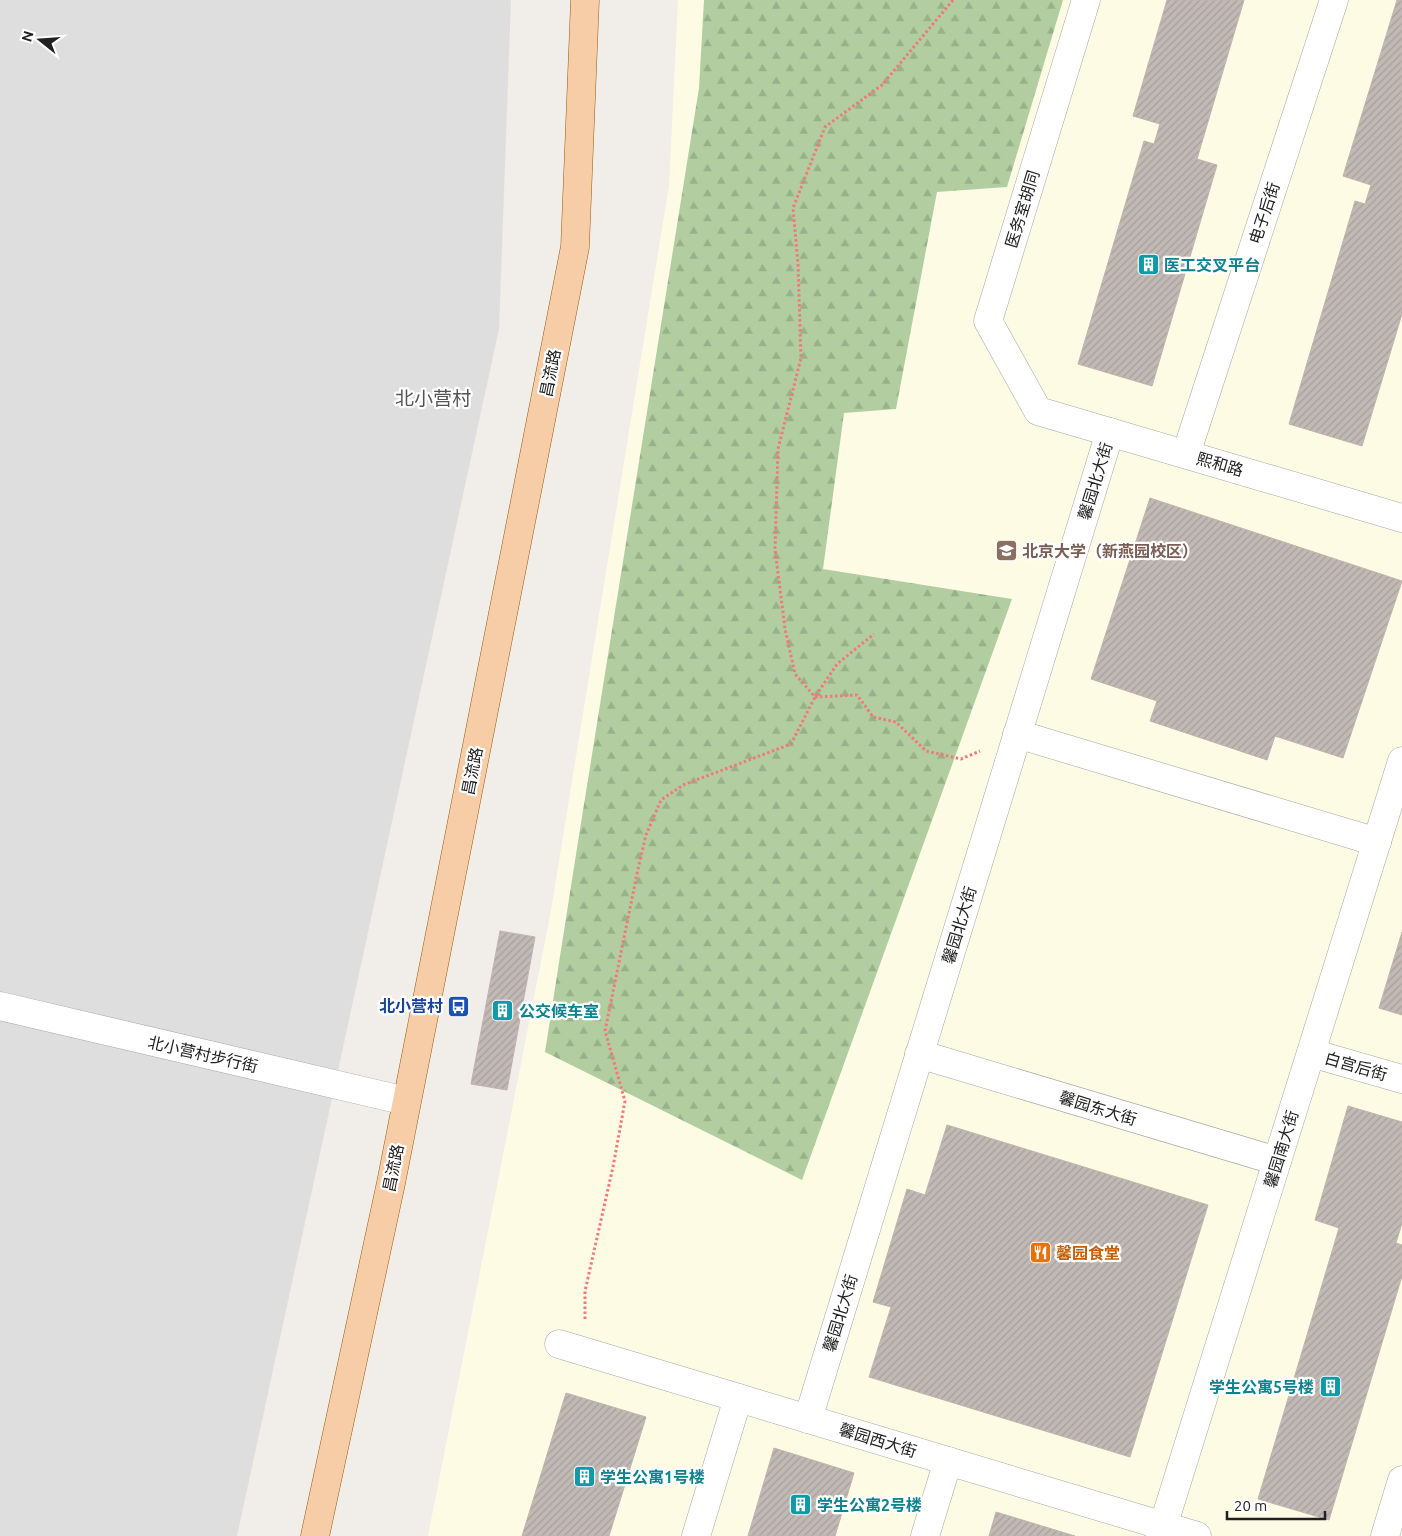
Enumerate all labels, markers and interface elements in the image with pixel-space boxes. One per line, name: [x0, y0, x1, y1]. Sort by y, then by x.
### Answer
north arrow: [15, 15, 65, 65]
text: N: [18, 29, 37, 44]
street label: 医务室胡同: [1002, 168, 1042, 250]
street label: 电子后街: [1246, 180, 1282, 246]
building icon: 医工交叉平台: [1136, 253, 1160, 277]
place label: 医工交叉平台: [1164, 256, 1260, 274]
street label: 昌流路: [537, 348, 563, 398]
district label: 北小营村: [395, 387, 471, 409]
street label: 馨园北大街: [1075, 440, 1115, 522]
street label: 熙和路: [1194, 449, 1246, 479]
school or university icon: 北京大学（新燕园校区）: [994, 539, 1018, 563]
place label: 北京大学（新燕园校区）: [1022, 542, 1198, 560]
street label: 昌流路: [459, 746, 485, 796]
street label: 馨园北大街: [939, 884, 979, 966]
bus stop icon: 北小营村: [447, 994, 471, 1018]
place label: 北小营村: [379, 997, 443, 1015]
building icon: 公交候车室: [491, 999, 515, 1023]
place label: 公交候车室: [519, 1002, 599, 1020]
street label: 北小营村步行街: [146, 1033, 260, 1075]
street label: 白宫后街: [1323, 1049, 1389, 1083]
street label: 馨园东大街: [1057, 1088, 1139, 1128]
street label: 馨园南大街: [1261, 1108, 1301, 1190]
street label: 昌流路: [380, 1143, 406, 1193]
restaurant icon: 馨园食堂: [1028, 1241, 1052, 1265]
place label: 馨园食堂: [1056, 1244, 1120, 1262]
street label: 馨园北大街: [820, 1272, 860, 1354]
building icon: 学生公寓5号楼: [1318, 1375, 1342, 1399]
place label: 学生公寓5号楼: [1209, 1378, 1314, 1396]
street label: 馨园西大街: [837, 1420, 919, 1460]
building icon: 学生公寓1号楼: [572, 1465, 596, 1489]
place label: 学生公寓1号楼: [600, 1468, 705, 1486]
scale bar: [1227, 1488, 1324, 1520]
building icon: 学生公寓2号楼: [789, 1493, 813, 1517]
place label: 学生公寓2号楼: [817, 1496, 922, 1514]
text: 20 m: [1234, 1497, 1267, 1514]

